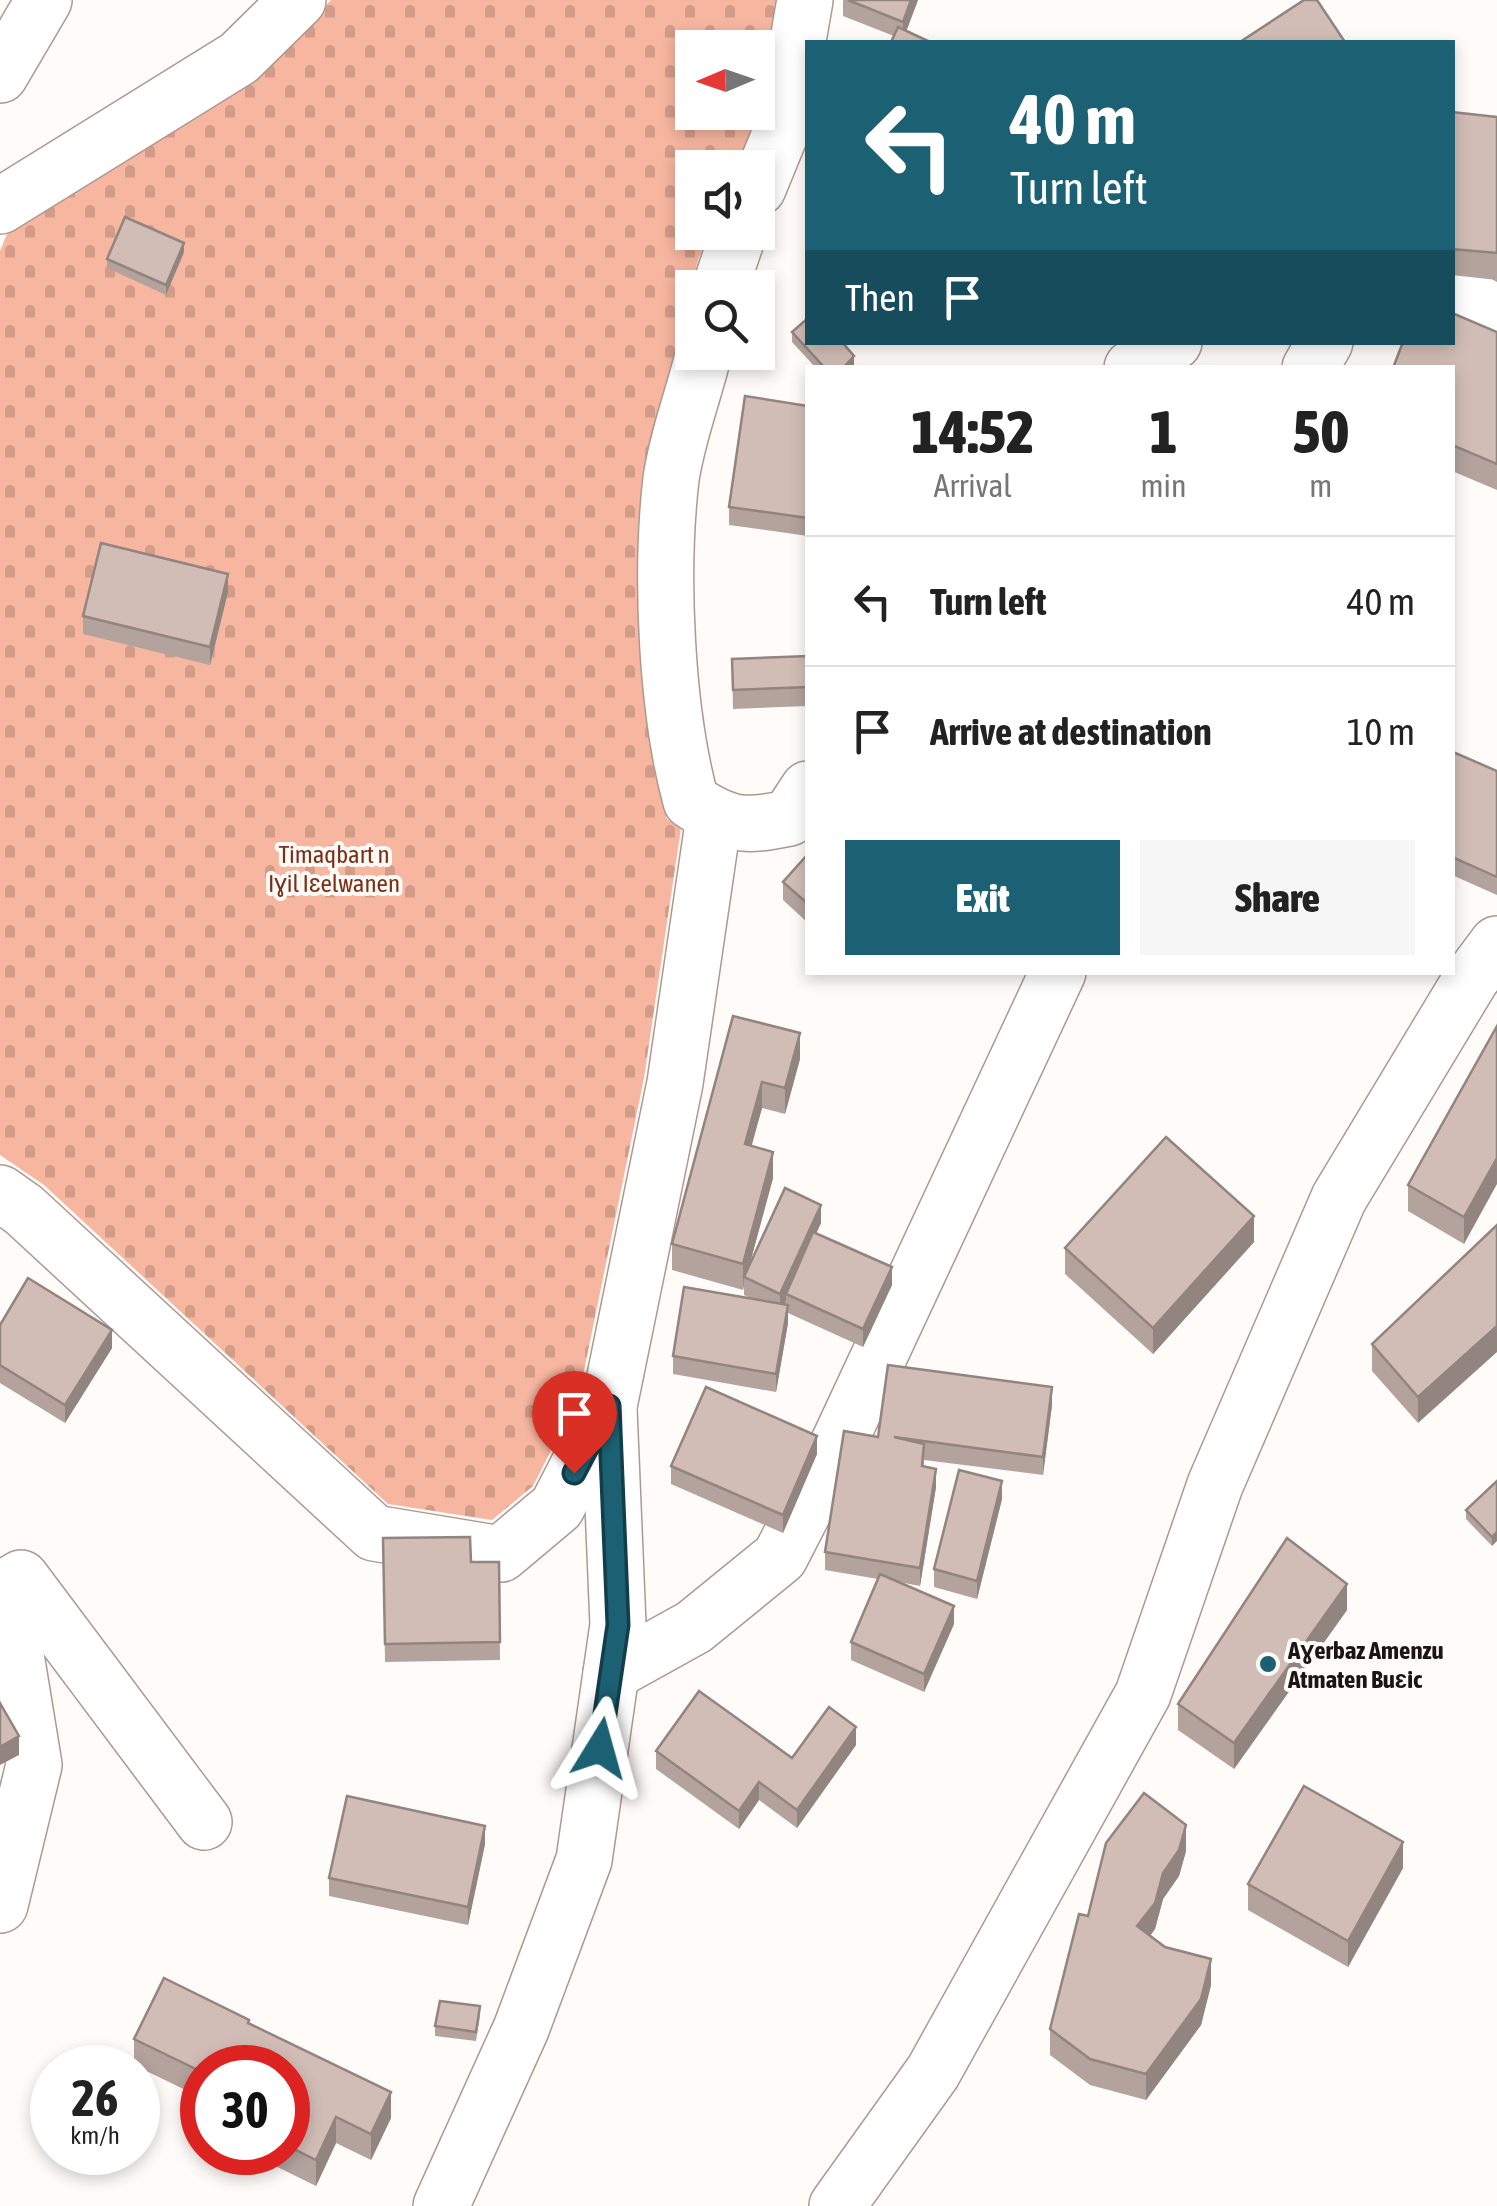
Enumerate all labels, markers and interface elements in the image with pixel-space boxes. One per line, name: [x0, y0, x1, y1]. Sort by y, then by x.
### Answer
north arrow: [675, 30, 775, 130]
map controls: [675, 30, 775, 370]
text: 40 m: [1010, 79, 1136, 159]
icon: left: [845, 80, 975, 210]
button: sound: [675, 150, 775, 250]
text: Turn left: [1010, 162, 1148, 214]
button: search: [675, 270, 775, 370]
icon: arrive: [935, 270, 990, 325]
text: Then: [845, 276, 915, 319]
text: 14:52: [911, 397, 1035, 466]
text: 1: [1149, 397, 1178, 466]
text: 50: [1293, 397, 1349, 466]
text: Arrival: [934, 467, 1012, 504]
text: min: [1141, 467, 1187, 504]
text: m: [1309, 467, 1332, 504]
icon: left: [845, 574, 900, 629]
text: Turn left: [930, 580, 1046, 623]
text: 40 m: [1347, 580, 1415, 623]
icon: arrive: [845, 704, 900, 759]
text: Arrive at destination: [930, 710, 1212, 753]
text: 10 m: [1347, 710, 1415, 753]
park label: Timaqbart n Iɣil Iɛelwanen: [268, 840, 400, 897]
button: Exit: [845, 840, 1120, 955]
button: Share: [1140, 840, 1415, 955]
pin: [532, 1371, 617, 1474]
icon: arrive: [547, 1386, 602, 1441]
place label: Aɣerbaz Amenzu Atmaten Buɛic: [1287, 1636, 1444, 1693]
marker: Aɣerbaz Amenzu Atmaten Buɛic: [1257, 1653, 1279, 1675]
position arrow: [548, 1696, 652, 1800]
speed limit sign: 30: [180, 2045, 310, 2175]
text: 26: [71, 2069, 118, 2127]
text: km/h: [70, 2121, 120, 2149]

